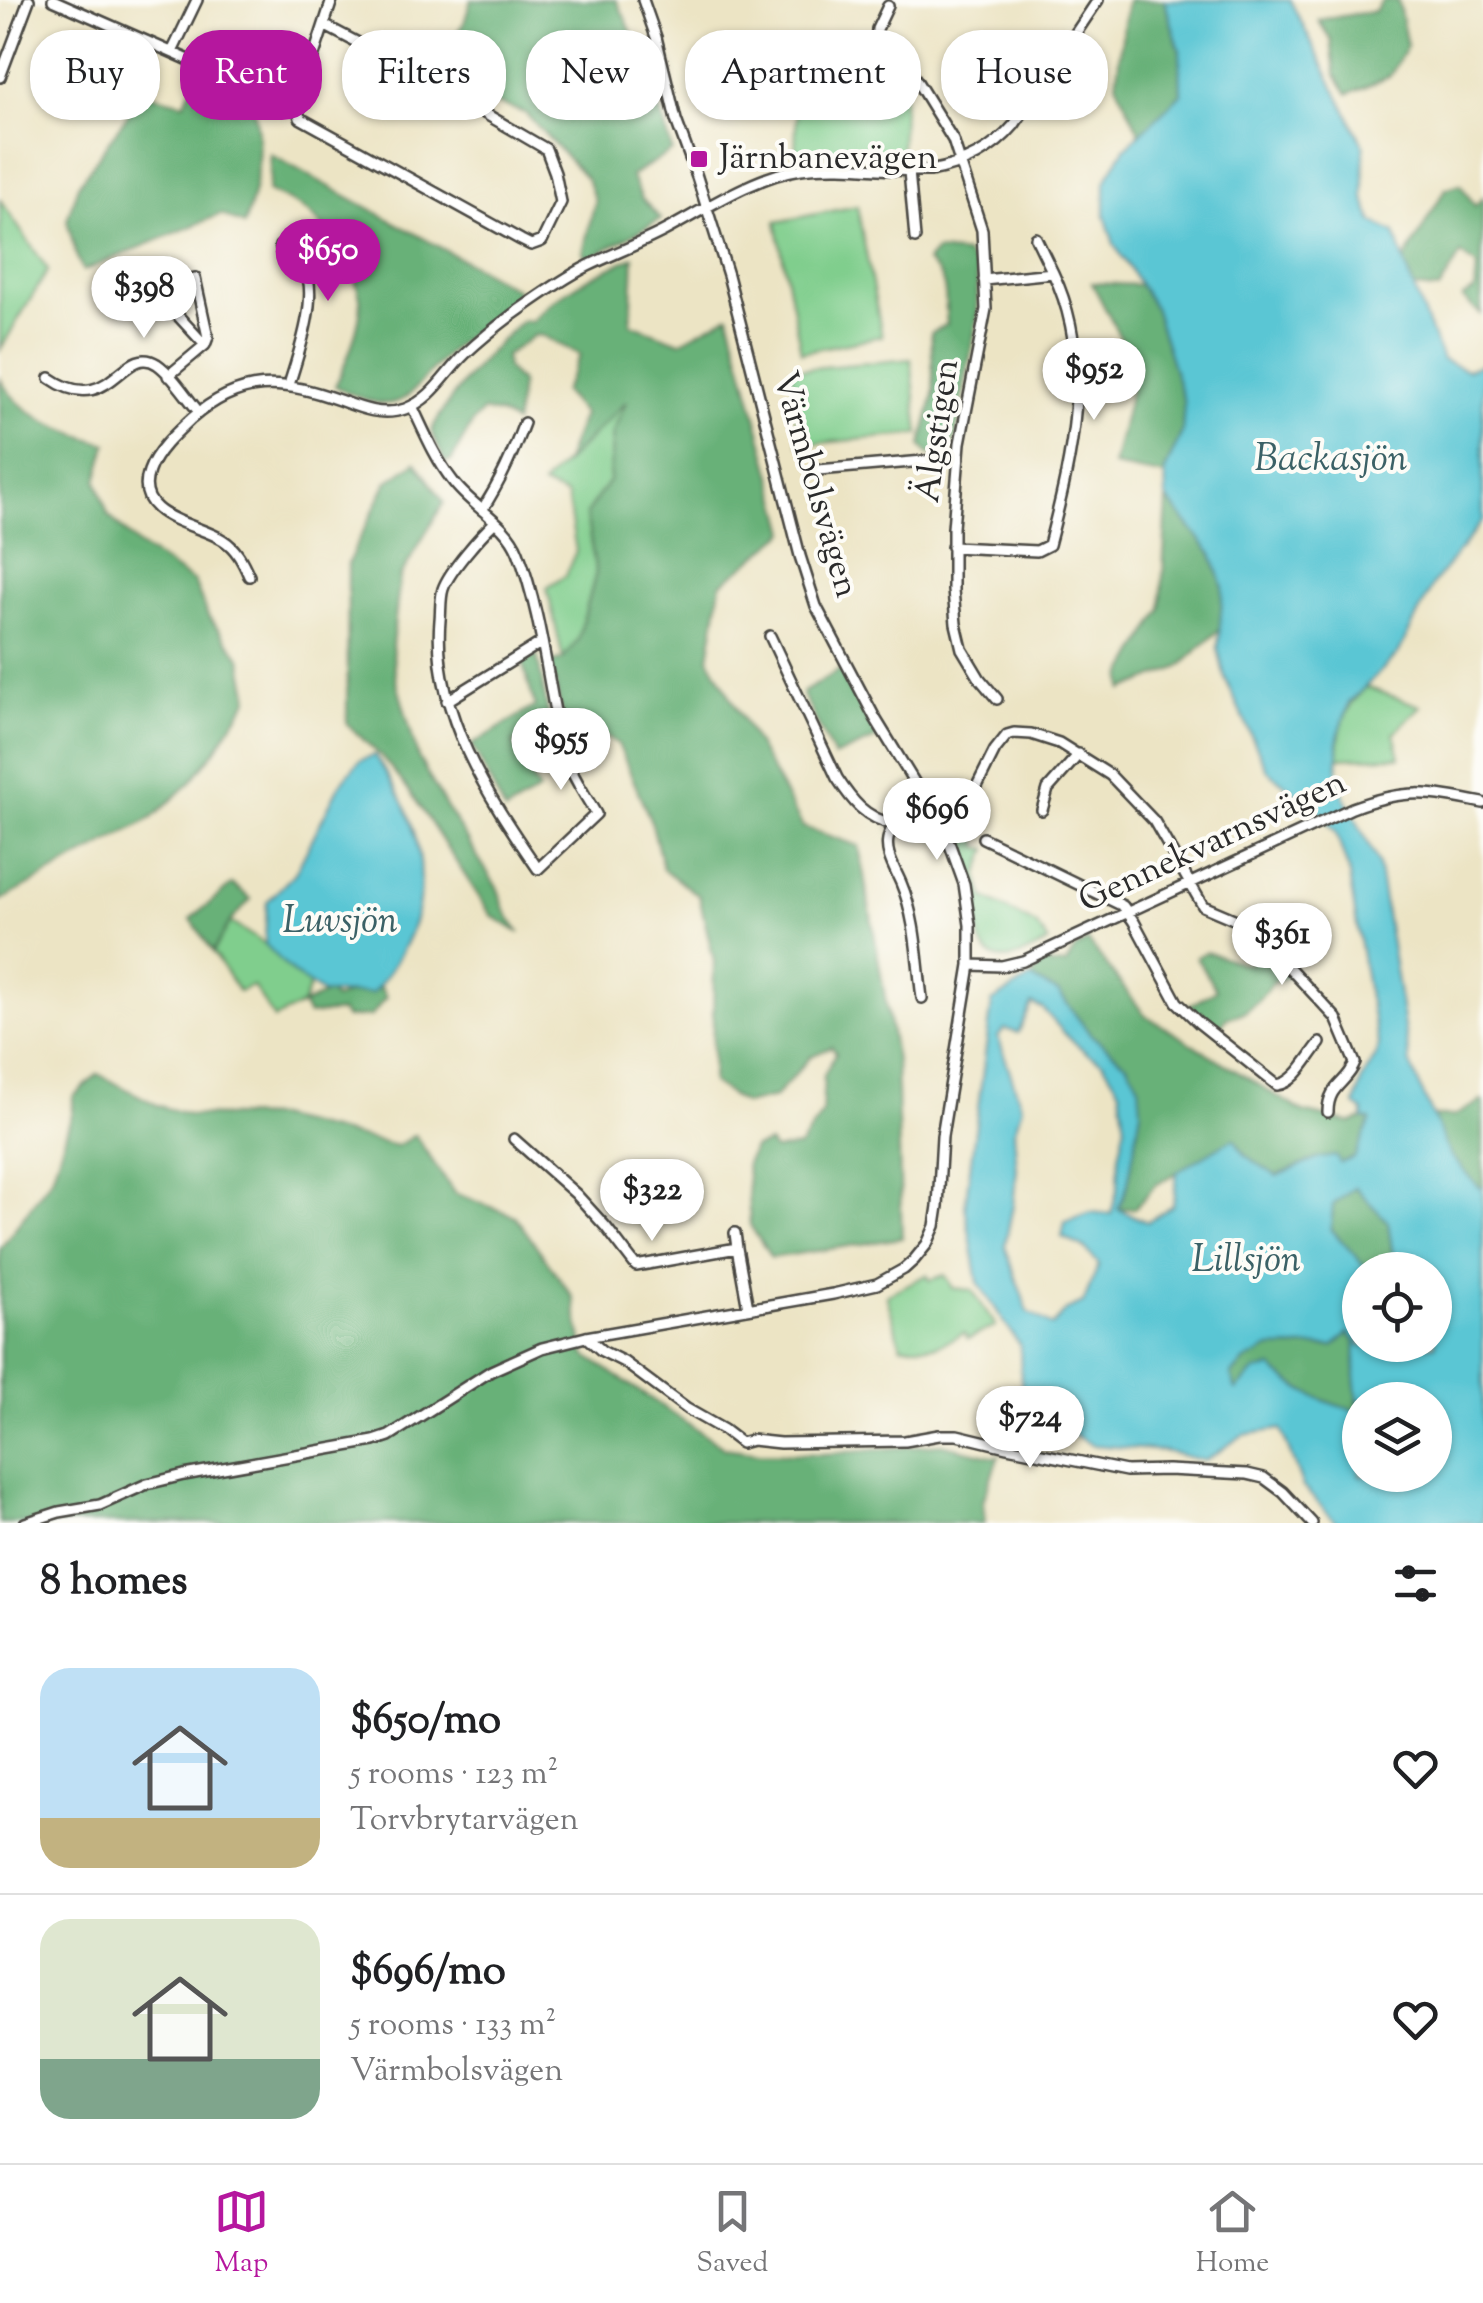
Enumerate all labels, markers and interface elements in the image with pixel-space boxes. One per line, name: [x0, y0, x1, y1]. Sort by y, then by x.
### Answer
chip: Buy: [30, 30, 160, 120]
chip: Rent: [180, 30, 322, 120]
chip: Filters: [342, 30, 506, 120]
chip: New: [526, 30, 665, 120]
chip: Apartment: [685, 30, 921, 120]
chip: House: [941, 30, 1108, 120]
place label: Järnbanevägen: [717, 134, 938, 185]
marker: Järnbanevägen: [688, 148, 710, 170]
pin: $650: [269, 219, 387, 304]
text: $650: [298, 228, 358, 274]
pin: $398: [85, 256, 203, 341]
text: $398: [113, 265, 175, 311]
pin: $952: [1035, 338, 1153, 423]
text: $952: [1065, 347, 1123, 393]
street label: Älgstigen: [904, 356, 974, 506]
street label: Värmbolsvägen: [757, 366, 871, 604]
water label: Backasjön: [1255, 434, 1407, 488]
pin: $955: [502, 708, 620, 793]
text: $955: [533, 717, 589, 763]
street label: Gennekvarnsvägen: [1071, 759, 1355, 927]
pin: $696: [878, 778, 996, 863]
text: $696: [905, 787, 969, 833]
water label: Luvsjön: [282, 896, 398, 950]
pin: $361: [1223, 903, 1341, 988]
text: $361: [1254, 912, 1310, 958]
pin: $322: [593, 1159, 711, 1244]
text: $322: [622, 1168, 682, 1214]
water label: Lillsjön: [1191, 1235, 1301, 1289]
map controls: [1342, 1252, 1452, 1492]
button: locate: [1342, 1252, 1452, 1362]
button: layers: [1342, 1382, 1452, 1492]
pin: $724: [971, 1386, 1089, 1471]
text: $724: [998, 1395, 1062, 1441]
text: 8 homes: [40, 1553, 188, 1613]
icon: filters: [1388, 1556, 1443, 1611]
text: $650/mo: [350, 1692, 501, 1752]
icon: home: [120, 1708, 240, 1828]
icon: heart: [1388, 1741, 1443, 1796]
text: 5 rooms · 123 m²: [350, 1752, 558, 1798]
text: Torvbrytarvägen: [350, 1798, 579, 1844]
text: $696/mo: [350, 1943, 506, 2003]
icon: home: [120, 1959, 240, 2079]
icon: heart: [1388, 1992, 1443, 2047]
text: 5 rooms · 133 m²: [350, 2003, 556, 2049]
text: Värmbolsvägen: [350, 2049, 563, 2095]
tab: Map: [214, 2184, 269, 2284]
tab: Saved: [696, 2184, 768, 2284]
tab: Home: [1196, 2184, 1269, 2284]

